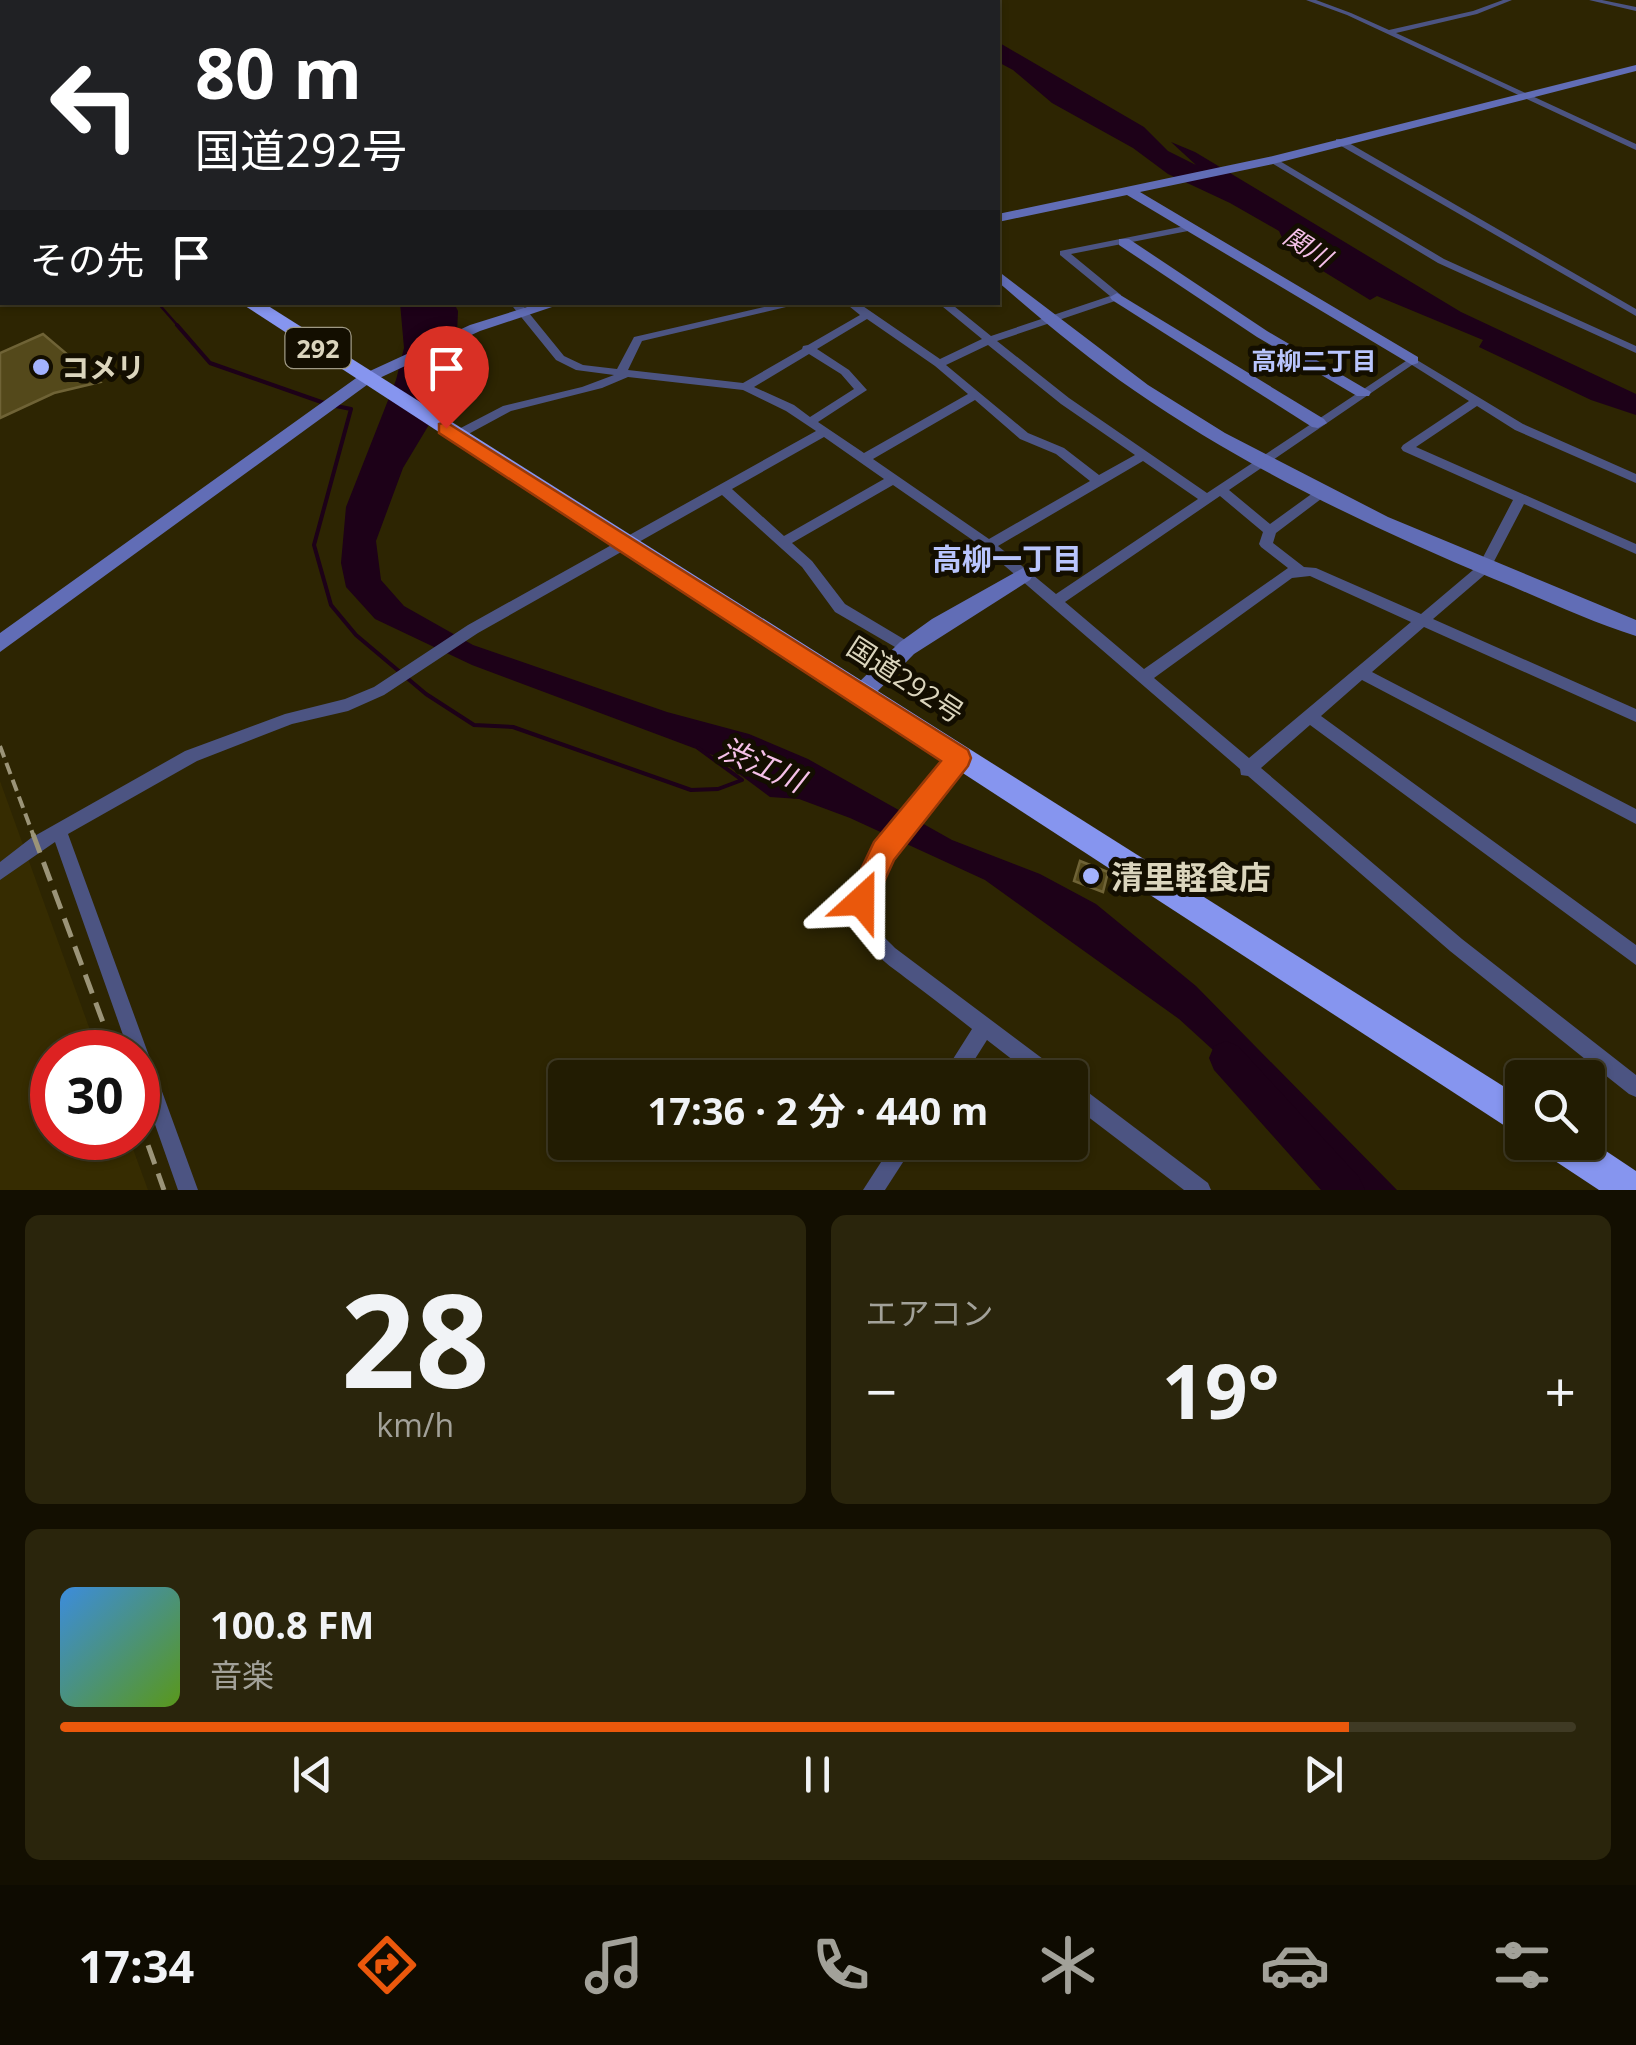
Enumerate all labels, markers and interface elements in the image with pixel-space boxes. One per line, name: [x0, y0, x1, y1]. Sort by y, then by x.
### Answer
text: 80 m: [195, 24, 362, 120]
icon: left: [30, 40, 160, 170]
text: 国道292号: [195, 119, 407, 180]
water label: 関川: [1278, 218, 1341, 275]
icon: arrive: [164, 230, 219, 285]
text: その先: [30, 233, 144, 285]
pin: [404, 326, 489, 429]
road number: 292: [286, 328, 350, 368]
icon: arrive: [419, 341, 474, 396]
district label: 高柳二丁目: [1251, 343, 1377, 377]
place label: コメリ: [61, 348, 145, 386]
marker: コメリ: [30, 356, 52, 378]
district label: 高柳一丁目: [932, 538, 1082, 579]
street label: 国道292号: [840, 627, 972, 731]
water label: 渋江川: [713, 727, 814, 802]
position arrow: [809, 849, 913, 953]
place label: 清里軽食店: [1111, 855, 1271, 898]
marker: 清里軽食店: [1080, 865, 1102, 887]
speed limit sign: 30: [30, 1030, 160, 1160]
map controls: [1505, 1060, 1605, 1160]
button: search: [1505, 1060, 1605, 1160]
text: 17:36 · 2 分 · 440 m: [648, 1084, 988, 1136]
text: 28: [341, 1249, 490, 1426]
text: エアコン: [866, 1291, 994, 1334]
text: 19°: [1162, 1339, 1280, 1441]
text: −: [866, 1353, 897, 1428]
text: +: [1545, 1353, 1576, 1428]
text: km/h: [376, 1403, 454, 1446]
text: 100.8 FM: [210, 1598, 374, 1650]
text: 音楽: [210, 1653, 274, 1696]
icon: previous: [285, 1747, 340, 1802]
icon: pause: [790, 1747, 845, 1802]
icon: next: [1296, 1747, 1351, 1802]
icon: directions: [352, 1930, 422, 2000]
icon: music: [579, 1930, 649, 2000]
icon: phone: [806, 1930, 876, 2000]
icon: climate: [1033, 1930, 1103, 2000]
icon: car: [1260, 1930, 1330, 2000]
icon: filters: [1487, 1930, 1557, 2000]
text: 17:34: [79, 1935, 194, 1996]

